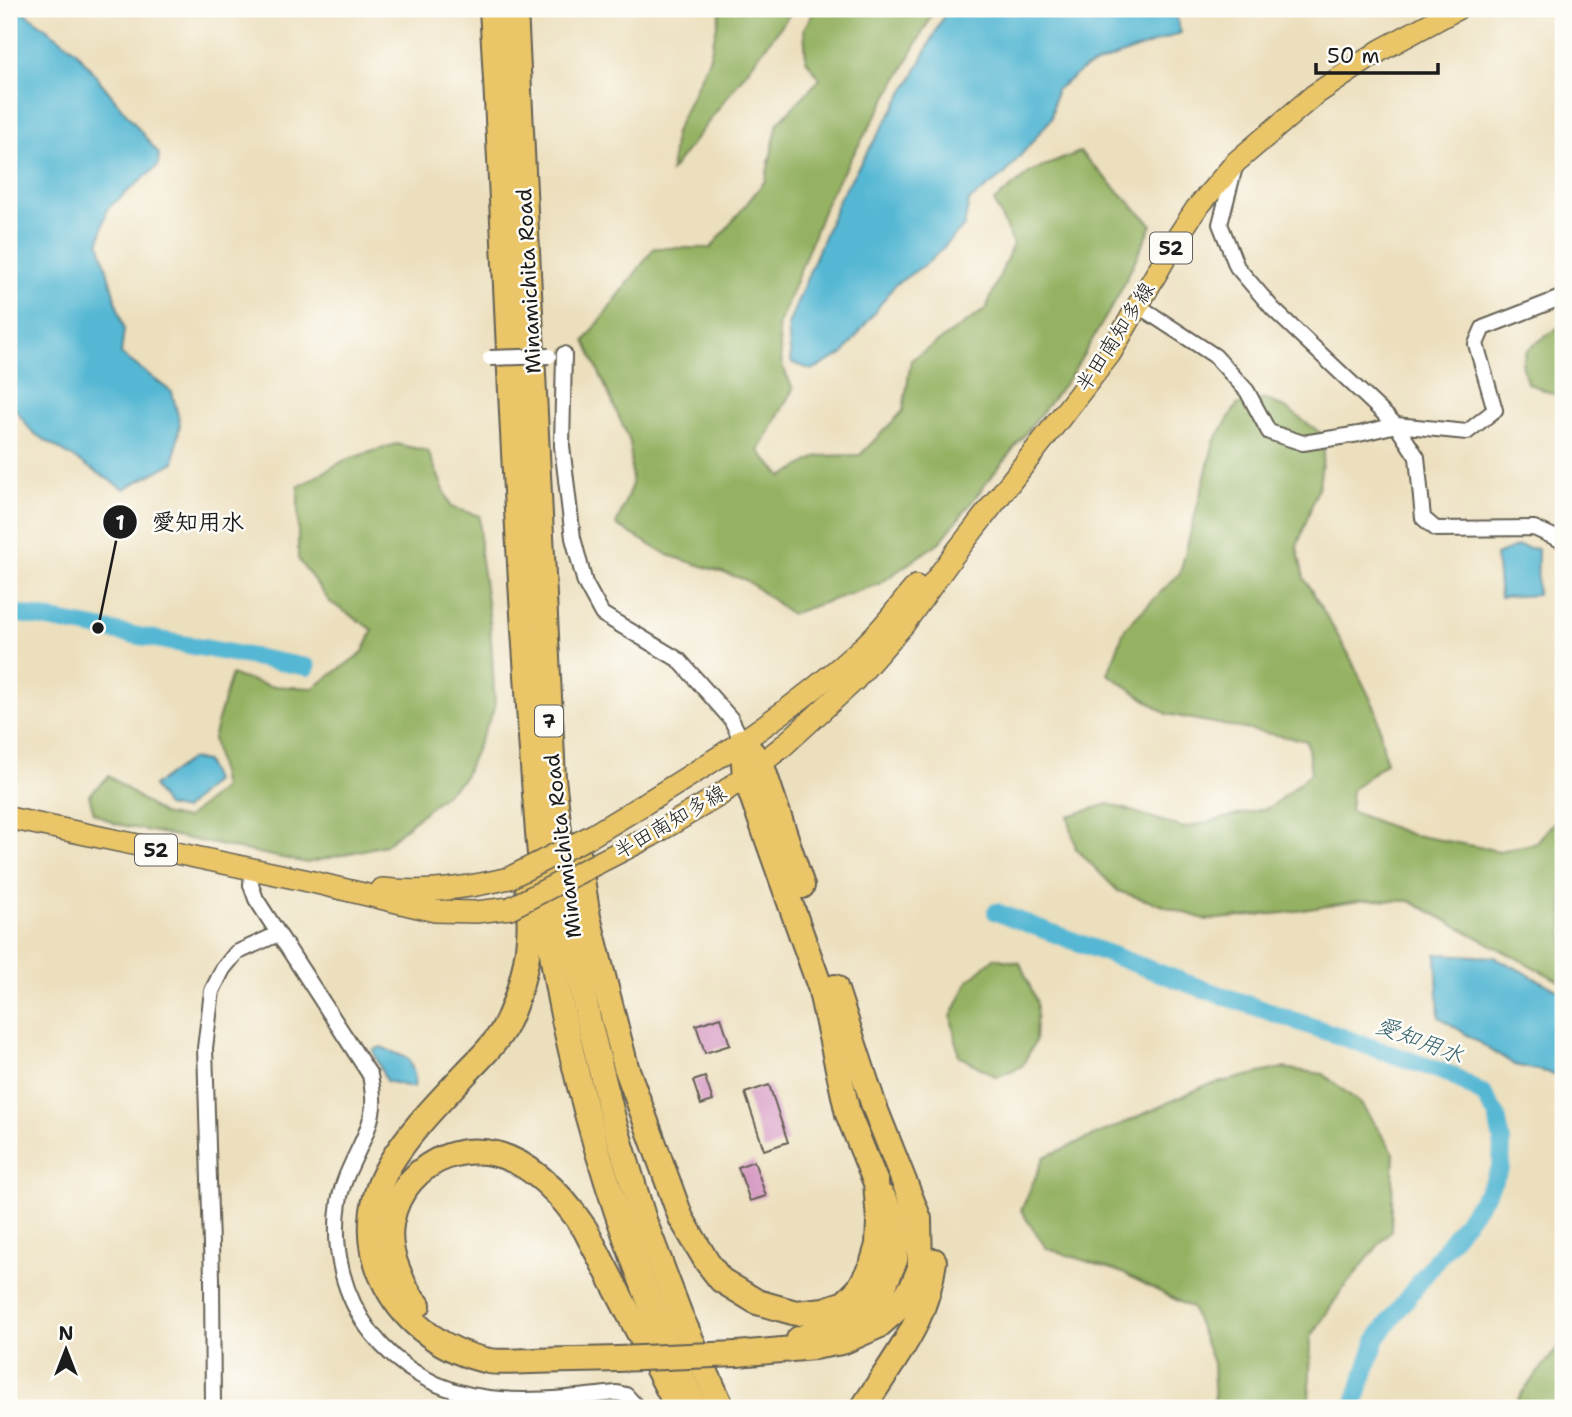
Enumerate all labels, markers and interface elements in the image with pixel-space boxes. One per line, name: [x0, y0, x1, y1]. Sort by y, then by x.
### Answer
scale bar: [1316, 32, 1439, 76]
text: 50 m: [1327, 42, 1380, 70]
street label: Minamichita Road: [510, 188, 548, 374]
road number: 52: [1150, 232, 1192, 264]
street label: 半田南知多線: [1069, 277, 1161, 397]
callout: 愛知用水: [103, 500, 258, 544]
text: 愛知用水: [152, 507, 244, 537]
text: 1: [115, 509, 125, 537]
road number: 7: [535, 706, 563, 736]
street label: Minamichita Road: [538, 752, 588, 940]
street label: 半田南知多線: [608, 778, 732, 866]
road number: 52: [135, 834, 177, 866]
water label: 愛知用水: [1372, 1010, 1468, 1070]
north arrow: [32, 1316, 102, 1386]
text: N: [58, 1321, 74, 1346]

